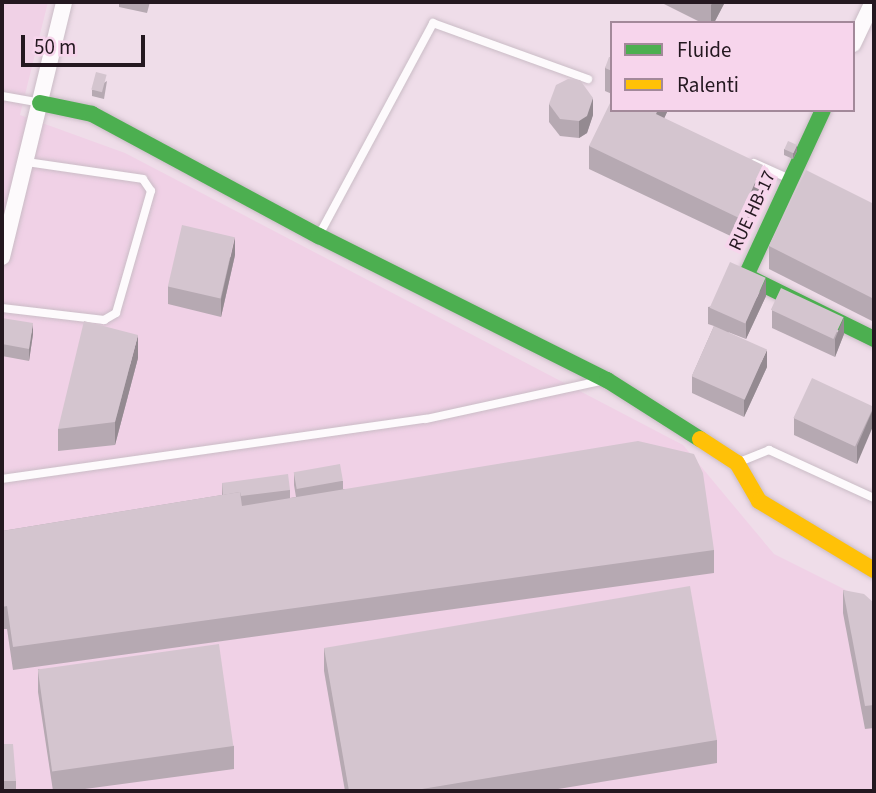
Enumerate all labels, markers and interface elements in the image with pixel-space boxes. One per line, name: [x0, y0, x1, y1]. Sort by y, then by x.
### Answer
scale bar: [24, 21, 149, 65]
legend: [610, 21, 855, 112]
text: 50 m: [34, 32, 76, 62]
text: Fluide: [677, 35, 731, 65]
text: Ralenti: [677, 70, 739, 100]
street label: RUE HB-17: [725, 168, 781, 254]

